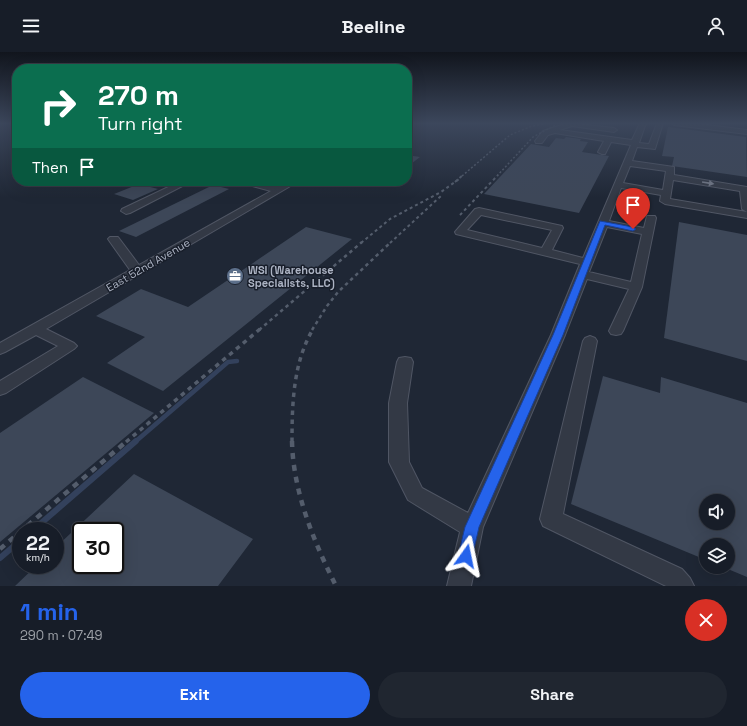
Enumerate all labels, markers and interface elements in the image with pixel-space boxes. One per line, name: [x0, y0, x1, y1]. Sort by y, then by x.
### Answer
icon: menu: [20, 15, 42, 37]
text: Beeline: [342, 15, 405, 38]
icon: person: [705, 15, 727, 37]
text: 270 m: [98, 77, 179, 113]
icon: right: [32, 80, 84, 132]
text: Turn right: [98, 112, 182, 135]
icon: arrive: [76, 156, 98, 178]
text: Then: [32, 158, 68, 177]
one-way arrow: [702, 180, 714, 186]
pin: [616, 188, 650, 229]
icon: arrive: [622, 194, 644, 216]
street label: East 52nd Avenue: [104, 235, 192, 295]
place label: WSI (Warehouse Specialists, LLC): [248, 263, 335, 291]
office icon: WSI (Warehouse Specialists, LLC): [225, 266, 245, 286]
map controls: [699, 494, 735, 574]
button: sound: [699, 494, 735, 530]
speed limit sign: 30: [72, 522, 124, 574]
text: 22: [26, 530, 50, 556]
position arrow: [445, 535, 487, 577]
button: layers: [699, 538, 735, 574]
text: km/h: [26, 551, 50, 564]
text: 1 min: [20, 596, 79, 627]
button: close: [685, 599, 727, 641]
text: 290 m · 07:49: [20, 627, 103, 644]
button: Exit: [20, 672, 370, 718]
button: Share: [378, 672, 727, 718]

